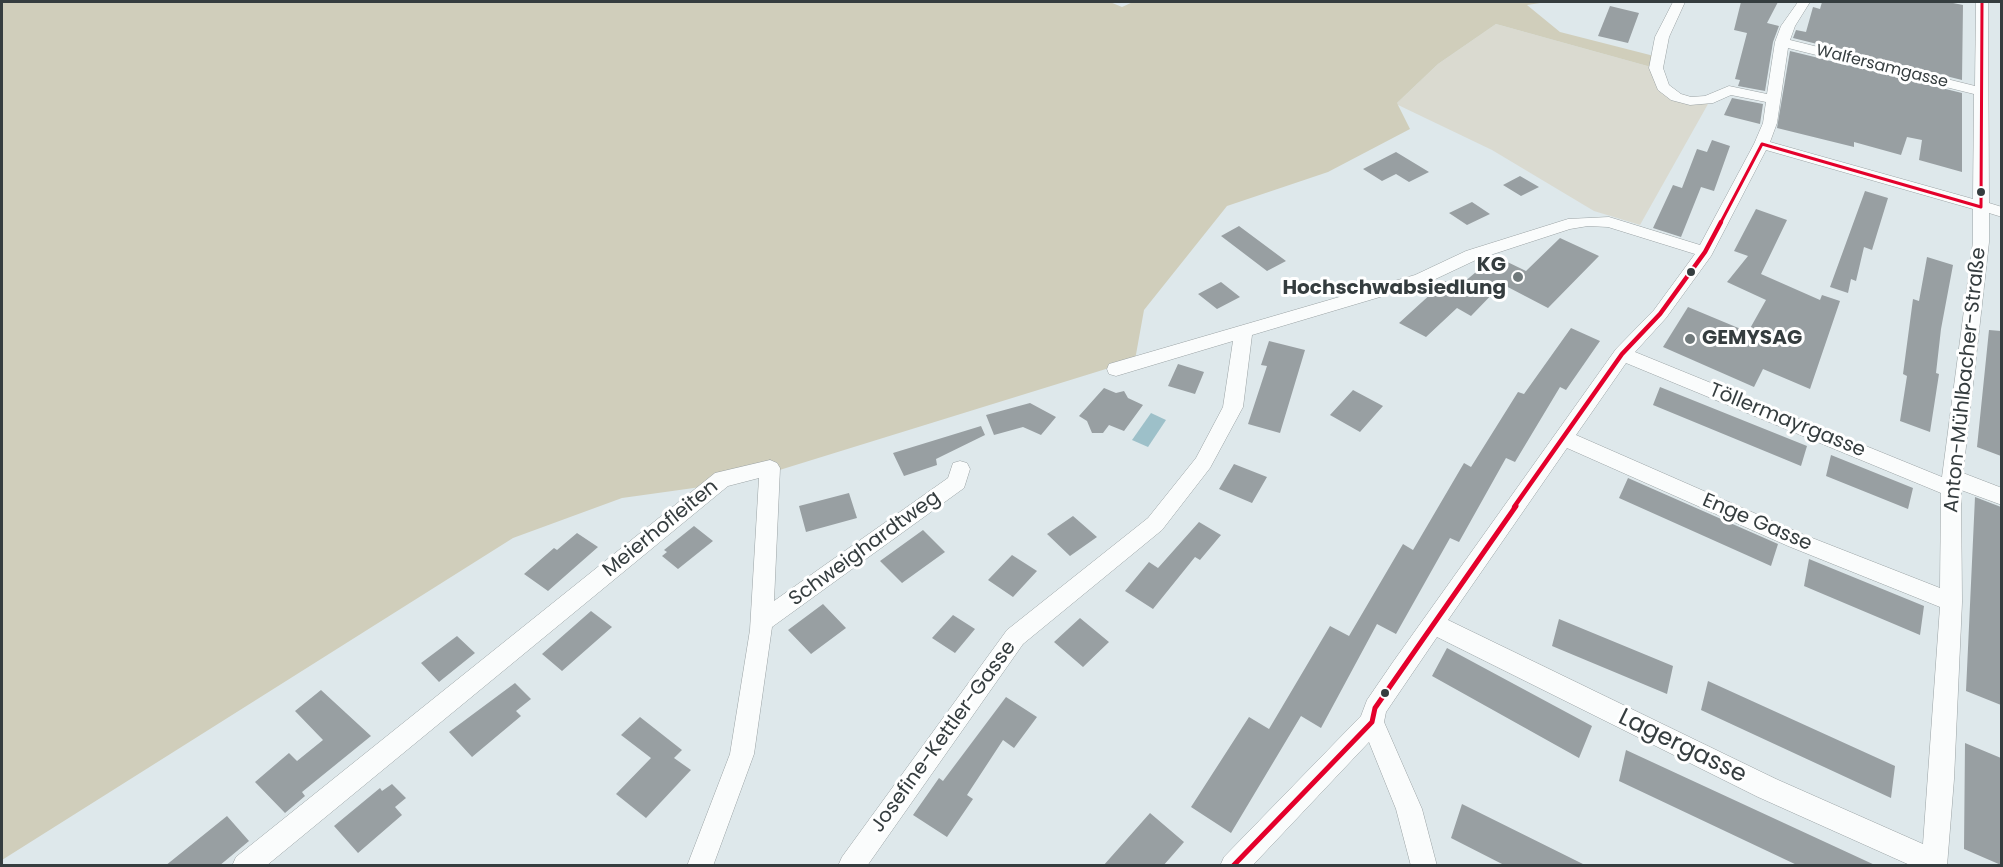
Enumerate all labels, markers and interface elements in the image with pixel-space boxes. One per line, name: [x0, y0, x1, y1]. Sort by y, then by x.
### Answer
street label: Walfersamgasse: [1814, 41, 1950, 93]
unlabelled marker: [1975, 186, 1987, 198]
street label: Anton-Mühlbacher-Straße: [1940, 246, 1992, 514]
place label: KG Hochschwabsiedlung: [1282, 254, 1506, 301]
unlabelled marker: [1685, 266, 1697, 278]
marker: KG Hochschwabsiedlung: [1511, 270, 1525, 284]
place label: GEMYSAG: [1702, 327, 1802, 351]
marker: GEMYSAG: [1683, 332, 1697, 346]
street label: Töllermayrgasse: [1705, 379, 1869, 463]
street label: Meierhofleiten: [599, 475, 723, 583]
street label: Schweighardtweg: [785, 486, 945, 612]
street label: Enge Gasse: [1699, 489, 1815, 557]
street label: Josefine-Kettler-Gasse: [866, 636, 1022, 838]
unlabelled marker: [1379, 687, 1391, 699]
street label: Lagergasse: [1613, 704, 1751, 790]

